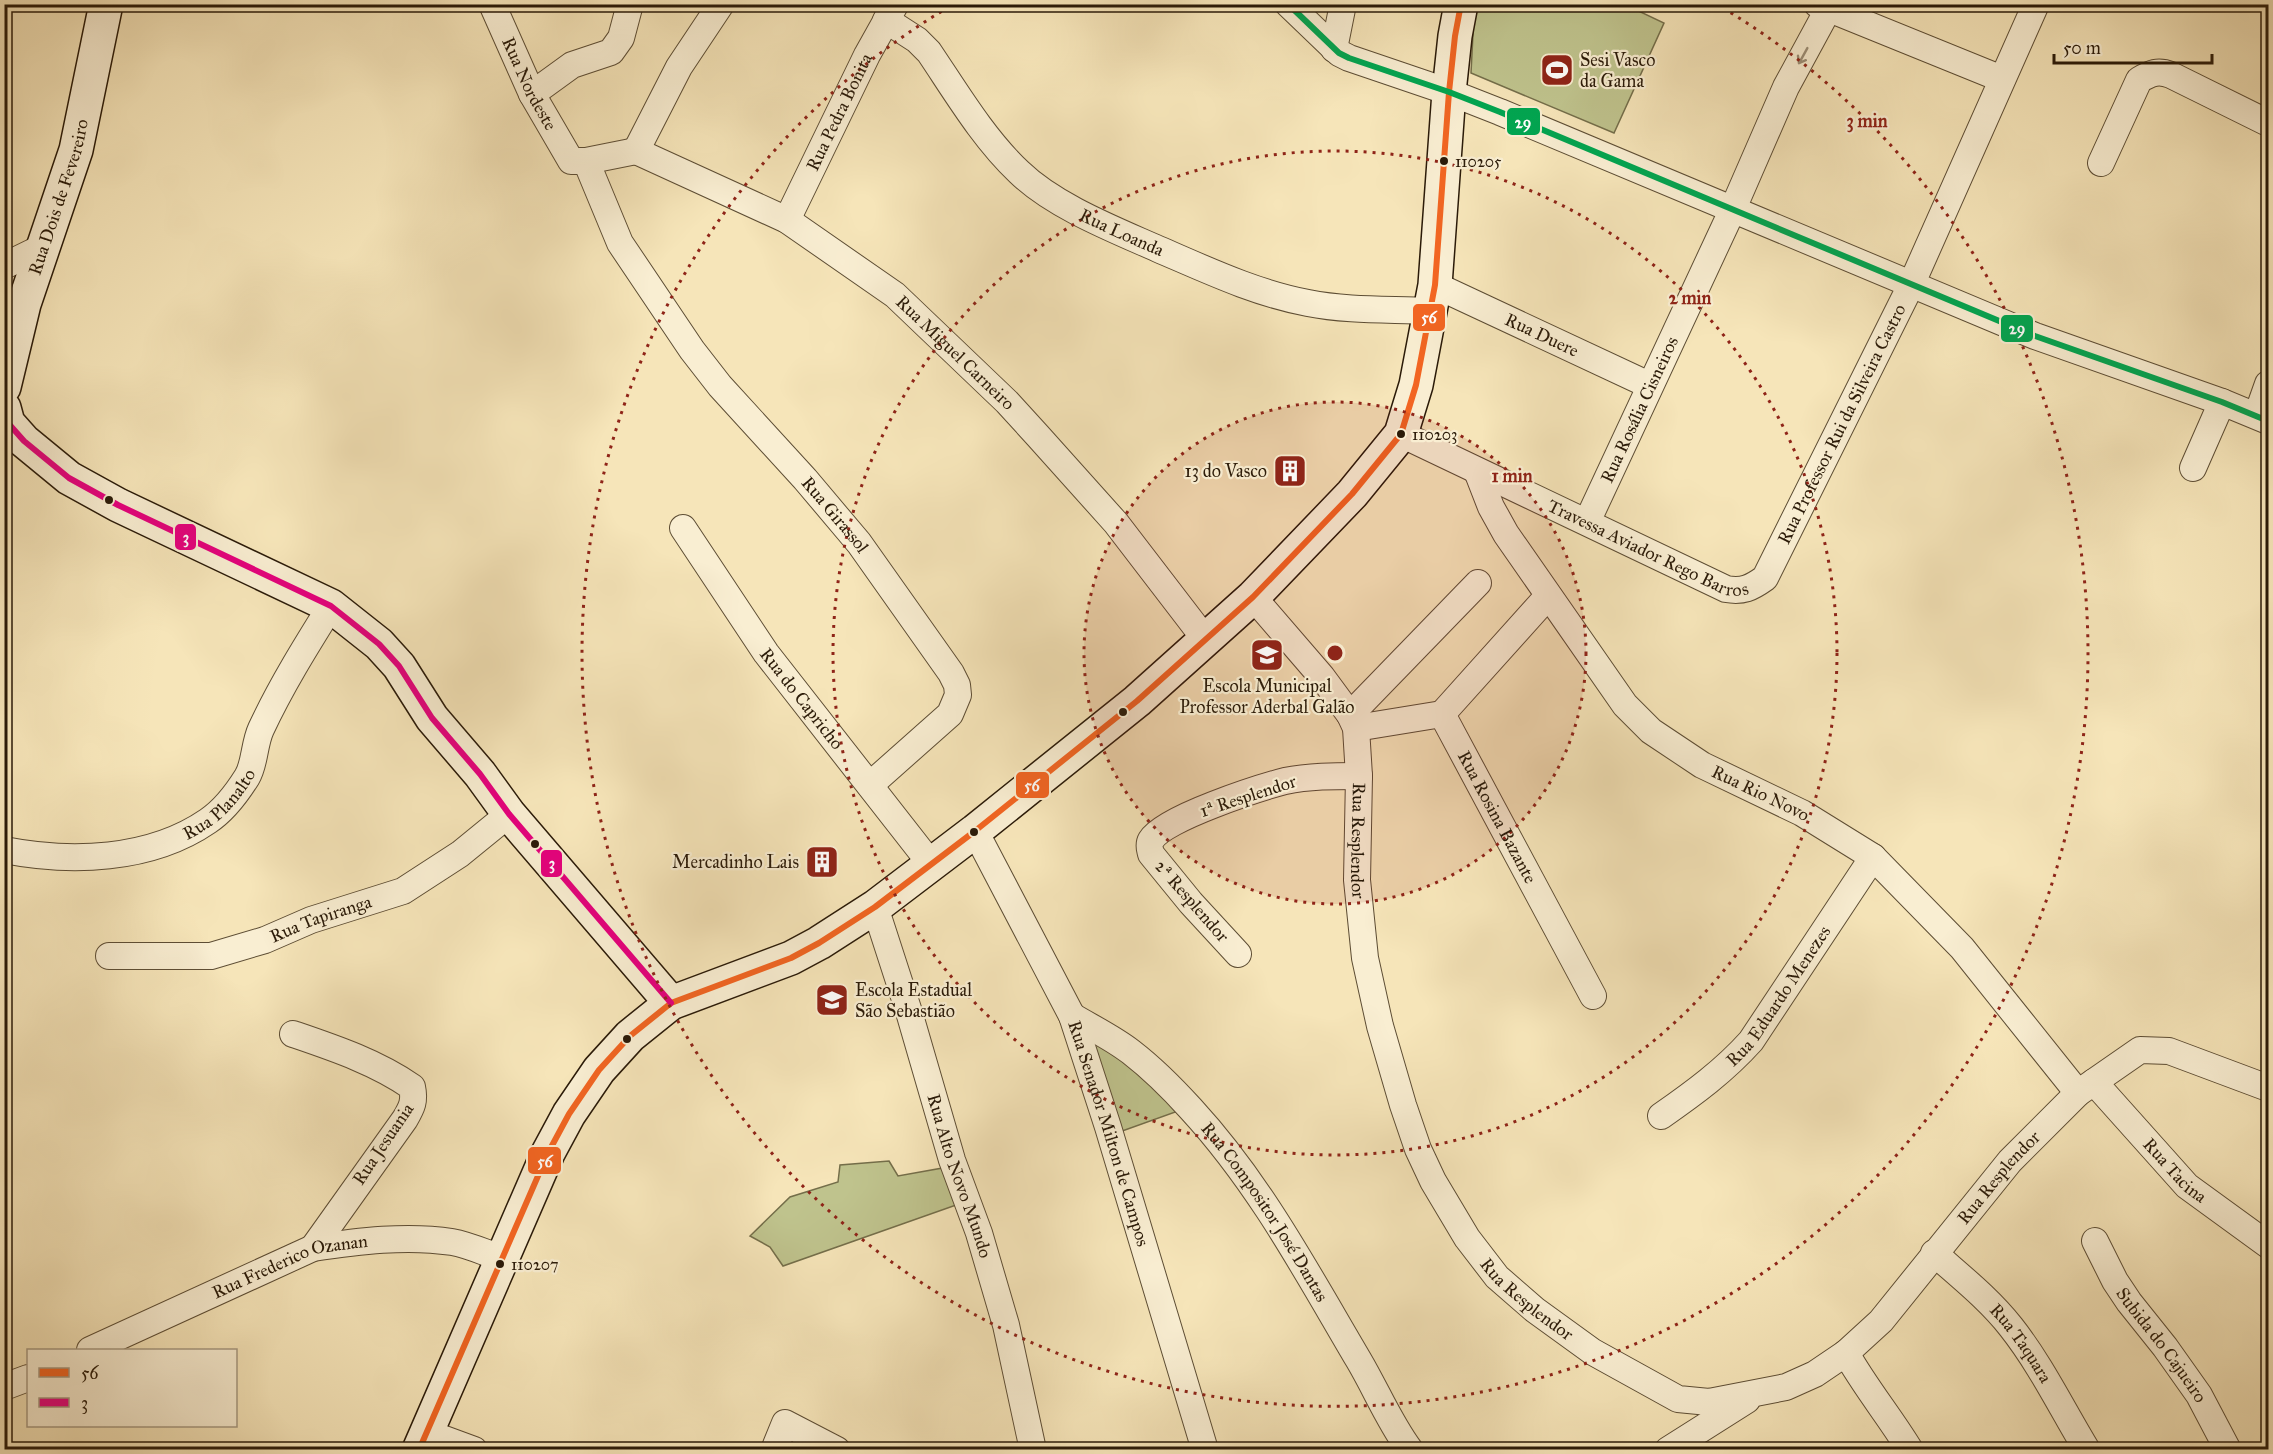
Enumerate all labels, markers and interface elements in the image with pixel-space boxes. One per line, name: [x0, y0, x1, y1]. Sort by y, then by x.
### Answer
scale bar: [2054, 27, 2212, 65]
street label: Rua Nordeste: [497, 34, 562, 134]
text: 50 m: [2063, 37, 2101, 59]
one-way arrow: [1797, 47, 1809, 64]
street label: Rua Pedra Bonita: [802, 49, 877, 174]
place label: Sesi Vasco da Gama: [1580, 49, 1655, 92]
sports icon: Sesi Vasco da Gama: [1539, 52, 1575, 88]
line badge: 29: [1506, 107, 1541, 136]
text: 3 min: [1847, 110, 1888, 133]
text: 29: [1515, 113, 1531, 133]
street label: Rua Dois de Fevereiro: [24, 117, 93, 278]
place label: 110205: [1455, 152, 1502, 171]
marker: 110205: [1438, 155, 1450, 167]
street label: Rua Loanda: [1076, 204, 1167, 261]
text: 2 min: [1669, 287, 1712, 309]
street label: Rua Miguel Carneiro: [891, 291, 1020, 414]
street label: Rua Professor Rui da Silveira Castro: [1773, 300, 1911, 548]
line badge: 56: [1412, 303, 1446, 332]
text: 56: [1421, 308, 1438, 327]
street label: Rua Duere: [1501, 308, 1582, 362]
line badge: 29: [2000, 314, 2034, 343]
text: 29: [2009, 319, 2025, 339]
street label: Rua Rosália Cisneiros: [1596, 333, 1683, 486]
place label: 110203: [1412, 425, 1457, 444]
marker: 110203: [1395, 428, 1407, 440]
building icon: 13 do Vasco: [1272, 453, 1308, 489]
place label: 13 do Vasco: [1185, 460, 1267, 482]
text: 1 min: [1492, 465, 1533, 487]
street label: Rua Girassol: [797, 472, 874, 557]
unlabelled marker: [103, 494, 115, 506]
street label: Travessa Aviador Rego Barros: [1544, 495, 1751, 601]
line badge: 3: [174, 523, 197, 551]
text: 3: [183, 528, 189, 548]
school or university icon: Escola Municipal Professor Aderbal Galão: [1249, 637, 1285, 673]
street label: Rua do Capricho: [755, 643, 848, 754]
centre of rings: [1325, 643, 1345, 663]
place label: Escola Municipal Professor Aderbal Galão: [1179, 675, 1355, 718]
unlabelled marker: [1117, 706, 1129, 718]
street label: Rua Rosina Bazante: [1453, 747, 1542, 887]
street label: Rua Rio Novo: [1708, 760, 1814, 826]
street label: Rua Planalto: [179, 765, 260, 845]
street label: 1ª Resplendor: [1197, 770, 1299, 822]
line badge: 56: [1015, 771, 1050, 799]
text: 56: [1024, 776, 1041, 795]
street label: Rua Resplendor: [1346, 782, 1370, 900]
unlabelled marker: [968, 826, 980, 838]
unlabelled marker: [529, 838, 541, 850]
building icon: Mercadinho Lais: [804, 844, 840, 880]
line badge: 3: [540, 849, 563, 878]
place label: Mercadinho Lais: [672, 851, 799, 873]
text: 3: [549, 854, 555, 874]
street label: 2ª Resplendor: [1150, 855, 1234, 947]
street label: Rua Tapiranga: [266, 891, 375, 948]
street label: Rua Eduardo Menezes: [1722, 921, 1835, 1071]
place label: Escola Estadual São Sebastião: [855, 979, 972, 1022]
school or university icon: Escola Estadual São Sebastião: [814, 982, 850, 1018]
street label: Rua Senador Milton de Campos: [1063, 1018, 1154, 1249]
unlabelled marker: [621, 1033, 633, 1045]
street label: Rua Alto Novo Mundo: [922, 1091, 997, 1261]
street label: Rua Jesuania: [348, 1099, 419, 1190]
street label: Rua Compositor José Dantas: [1197, 1118, 1333, 1306]
street label: Rua Resplendor: [1953, 1126, 2045, 1229]
street label: Rua Tacina: [2138, 1133, 2211, 1208]
line badge: 56: [527, 1146, 562, 1175]
text: 56: [537, 1152, 554, 1171]
street label: Rua Frederico Ozanan: [209, 1230, 369, 1304]
street label: Rua Resplendor: [1475, 1254, 1578, 1345]
place label: 110207: [511, 1255, 559, 1274]
marker: 110207: [494, 1258, 506, 1270]
street label: Subida do Cajueiro: [2111, 1283, 2212, 1406]
street label: Rua Taquara: [1985, 1299, 2057, 1387]
legend: [27, 1349, 237, 1427]
text: 56: [81, 1362, 99, 1384]
text: 3: [81, 1392, 88, 1414]

